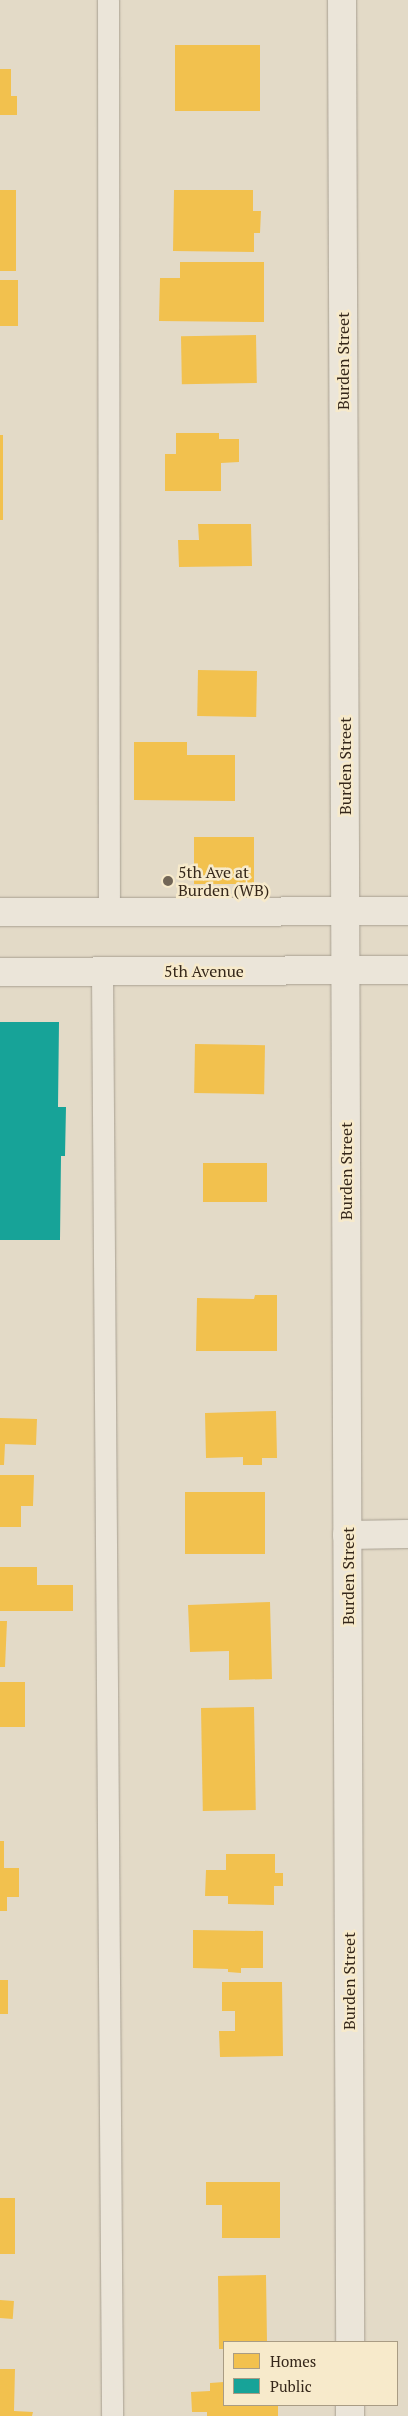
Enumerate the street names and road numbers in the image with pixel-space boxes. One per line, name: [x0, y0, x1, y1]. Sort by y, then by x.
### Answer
street label: Burden Street: [333, 312, 353, 410]
street label: Burden Street: [335, 717, 355, 815]
street label: 5th Avenue: [164, 961, 244, 981]
street label: Burden Street: [336, 1122, 356, 1220]
street label: Burden Street: [338, 1527, 358, 1625]
street label: Burden Street: [339, 1932, 359, 2030]

